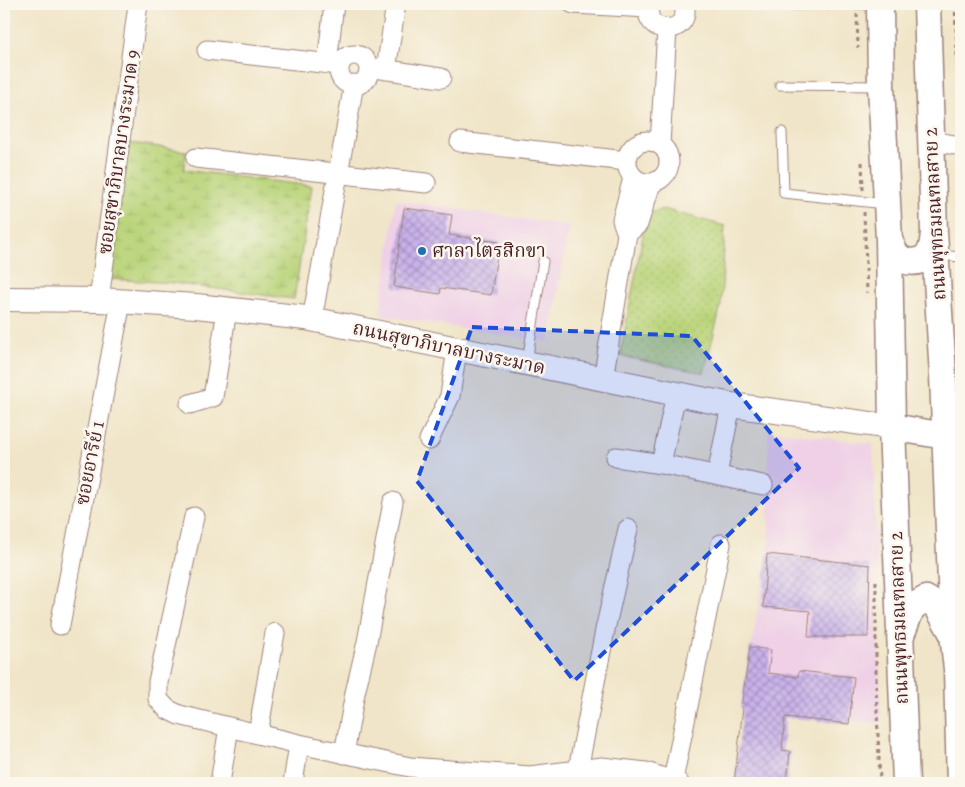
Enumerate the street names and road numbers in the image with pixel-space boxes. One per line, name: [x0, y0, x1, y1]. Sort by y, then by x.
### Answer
street label: ซอยสุขาภิบาลบางระมาด 9: [92, 48, 146, 256]
street label: ถนนพุทธมณฑลสาย 2: [917, 127, 953, 301]
street label: ถนนสุขาภิบาลบางระมาด: [350, 315, 548, 381]
street label: ซอยอารีย์ 1: [69, 418, 111, 507]
street label: ถนนพุทธมณฑลสาย 2: [883, 531, 915, 705]

